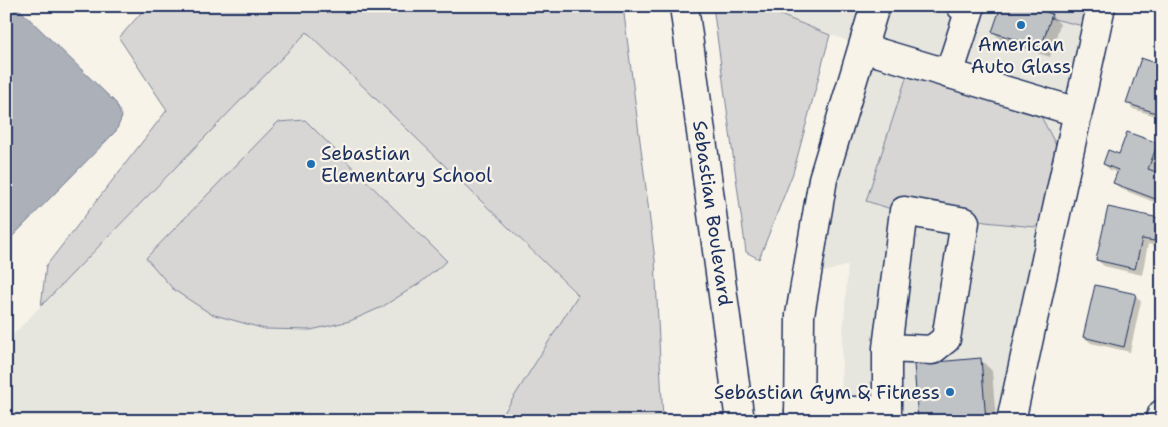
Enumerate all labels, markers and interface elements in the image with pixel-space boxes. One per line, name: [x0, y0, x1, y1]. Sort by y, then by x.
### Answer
marker: American Auto Glass: [1015, 19, 1027, 31]
place label: American Auto Glass: [971, 32, 1071, 79]
street label: Sebastian Boulevard: [687, 119, 738, 307]
place label: Sebastian Elementary School: [321, 141, 492, 188]
marker: Sebastian Elementary School: [305, 158, 317, 170]
place label: Sebastian Gym & Fitness: [714, 380, 940, 405]
marker: Sebastian Gym & Fitness: [944, 386, 956, 398]

